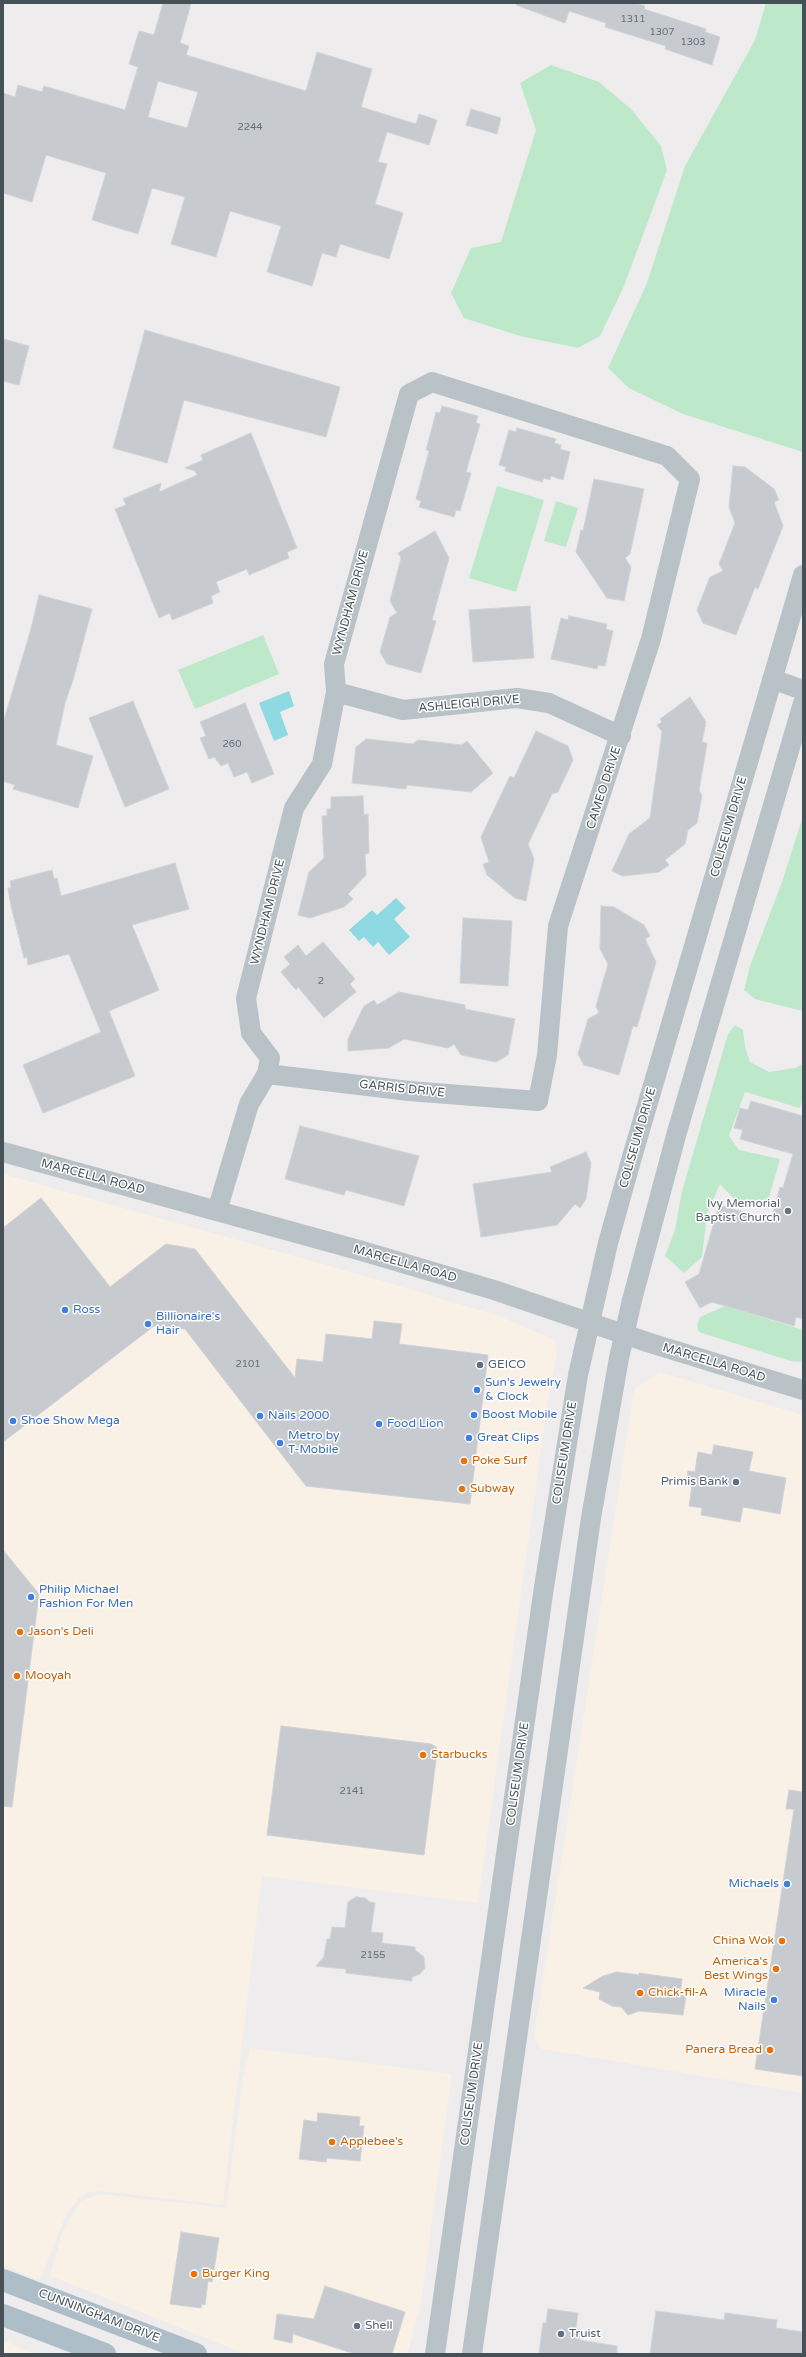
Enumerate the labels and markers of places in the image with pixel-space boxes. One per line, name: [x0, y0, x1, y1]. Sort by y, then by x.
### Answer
place label: Ivy Memorial Baptist Church: [695, 1197, 780, 1225]
marker: Ivy Memorial Baptist Church: [783, 1206, 793, 1216]
place label: Ross: [73, 1303, 100, 1317]
marker: Ross: [60, 1305, 70, 1315]
place label: Billionaire's Hair: [156, 1310, 220, 1338]
marker: Billionaire's Hair: [143, 1319, 153, 1329]
place label: GEICO: [488, 1358, 526, 1372]
marker: GEICO: [475, 1360, 485, 1370]
place label: Sun’s Jewelry & Clock: [485, 1376, 561, 1404]
marker: Sun’s Jewelry & Clock: [472, 1385, 482, 1395]
place label: Boost Mobile: [482, 1408, 557, 1422]
place label: Nails 2000: [268, 1409, 329, 1423]
marker: Boost Mobile: [469, 1410, 479, 1420]
marker: Nails 2000: [255, 1411, 265, 1421]
place label: Shoe Show Mega: [21, 1414, 120, 1428]
marker: Shoe Show Mega: [8, 1416, 18, 1426]
place label: Food Lion: [387, 1417, 444, 1431]
marker: Food Lion: [374, 1419, 384, 1429]
place label: Metro by T-Mobile: [288, 1429, 340, 1457]
place label: Great Clips: [477, 1431, 539, 1445]
marker: Great Clips: [464, 1433, 474, 1443]
marker: Metro by T-Mobile: [275, 1438, 285, 1448]
place label: Poke Surf: [472, 1454, 527, 1468]
marker: Poke Surf: [459, 1456, 469, 1466]
place label: Primis Bank: [661, 1475, 728, 1489]
marker: Primis Bank: [731, 1477, 741, 1487]
place label: Subway: [470, 1482, 515, 1496]
marker: Subway: [457, 1484, 467, 1494]
place label: Philip Michael Fashion For Men: [39, 1583, 133, 1611]
marker: Philip Michael Fashion For Men: [26, 1592, 36, 1602]
place label: Jason's Deli: [28, 1625, 94, 1639]
marker: Jason's Deli: [15, 1627, 25, 1637]
place label: Mooyah: [25, 1669, 71, 1683]
marker: Mooyah: [12, 1671, 22, 1681]
place label: Starbucks: [431, 1748, 488, 1762]
marker: Starbucks: [418, 1750, 428, 1760]
place label: Michaels: [729, 1877, 779, 1891]
marker: Michaels: [782, 1879, 792, 1889]
place label: China Wok: [713, 1934, 774, 1948]
marker: China Wok: [777, 1936, 787, 1946]
place label: America's Best Wings: [704, 1955, 768, 1983]
marker: America's Best Wings: [771, 1964, 781, 1974]
place label: Chick-fil-A: [648, 1986, 708, 2000]
place label: Miracle Nails: [724, 1986, 766, 2014]
marker: Chick-fil-A: [635, 1988, 645, 1998]
marker: Miracle Nails: [769, 1995, 779, 2005]
place label: Panera Bread: [685, 2043, 762, 2057]
marker: Panera Bread: [765, 2045, 775, 2055]
place label: Applebee's: [340, 2135, 403, 2149]
marker: Applebee's: [327, 2137, 337, 2147]
place label: Burger King: [202, 2267, 270, 2281]
marker: Burger King: [189, 2269, 199, 2279]
place label: Shell: [365, 2319, 392, 2333]
marker: Shell: [352, 2321, 362, 2331]
place label: Truist: [569, 2327, 601, 2341]
marker: Truist: [556, 2329, 566, 2339]

